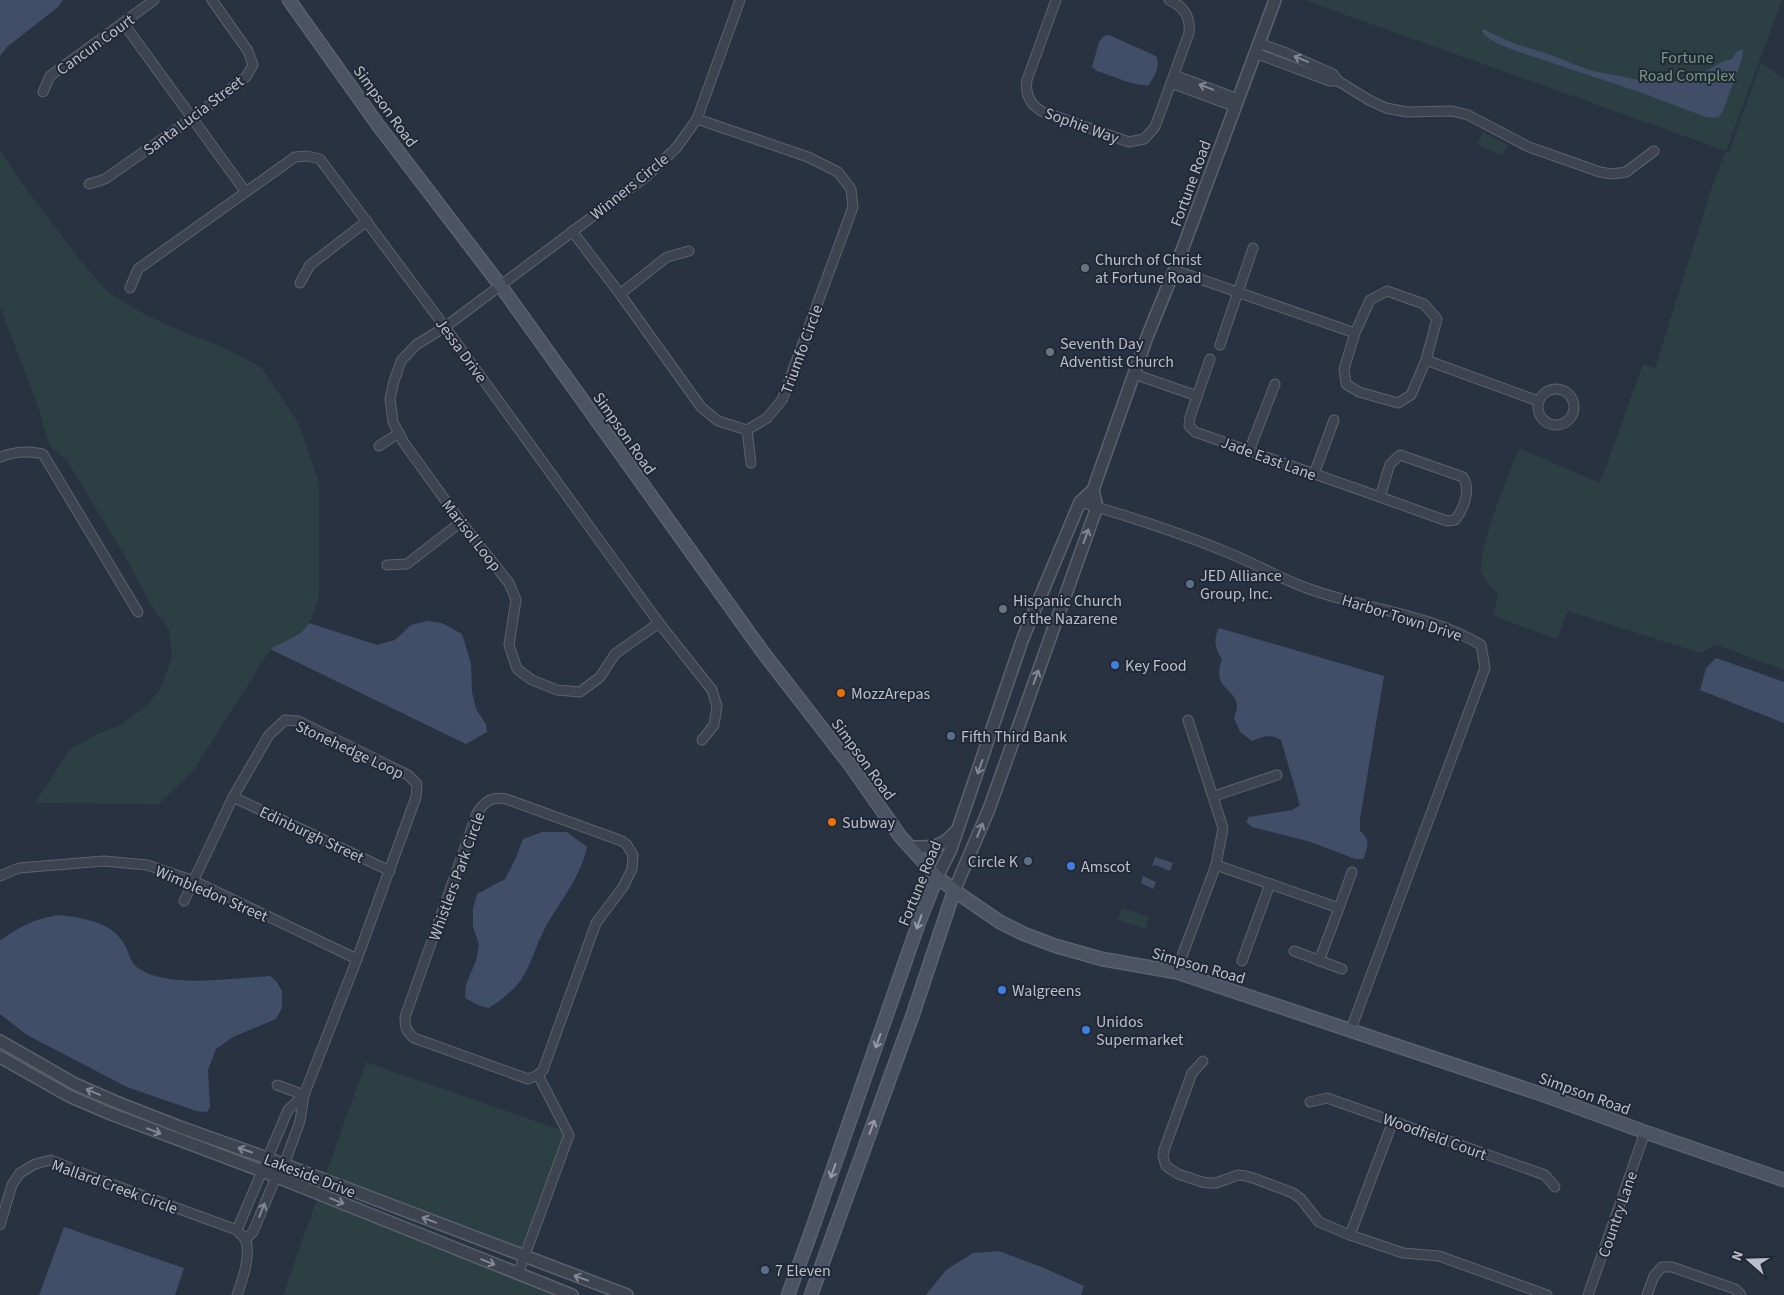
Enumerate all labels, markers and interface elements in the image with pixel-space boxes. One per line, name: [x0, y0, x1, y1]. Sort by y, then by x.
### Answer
street label: Cancun Court: [52, 9, 139, 81]
park label: Fortune Road Complex: [1639, 47, 1735, 87]
one-way arrow: [1294, 53, 1309, 63]
street label: Simpson Road: [348, 61, 422, 152]
street label: Santa Lucia Street: [139, 70, 249, 161]
one-way arrow: [1199, 82, 1214, 91]
street label: Sophie Way: [1041, 102, 1122, 150]
street label: Fortune Road: [1165, 137, 1217, 230]
street label: Winners Circle: [586, 148, 674, 225]
place label: Church of Christ at Fortune Road: [1095, 249, 1202, 289]
marker: Church of Christ at Fortune Road: [1079, 262, 1091, 274]
street label: Triumfo Circle: [776, 302, 828, 397]
street label: Jessa Drive: [430, 314, 492, 387]
place label: Seventh Day Adventist Church: [1060, 333, 1174, 373]
marker: Seventh Day Adventist Church: [1044, 346, 1056, 358]
street label: Simpson Road: [588, 388, 661, 479]
street label: Jade East Lane: [1218, 432, 1319, 486]
street label: Marisol Loop: [436, 495, 506, 576]
one-way arrow: [1082, 529, 1091, 544]
place label: JED Alliance Group, Inc.: [1200, 565, 1282, 605]
marker: JED Alliance Group, Inc.: [1184, 578, 1196, 590]
street label: Harbor Town Drive: [1339, 589, 1465, 647]
place label: Hispanic Church of the Nazarene: [1013, 590, 1122, 630]
marker: Hispanic Church of the Nazarene: [997, 603, 1009, 615]
place label: Key Food: [1125, 655, 1187, 677]
marker: Key Food: [1109, 659, 1121, 671]
one-way arrow: [1032, 670, 1041, 685]
place label: MozzArepas: [851, 683, 931, 705]
marker: MozzArepas: [835, 687, 847, 699]
street label: Simpson Road: [826, 714, 900, 805]
street label: Stonehedge Loop: [292, 715, 407, 785]
place label: Fifth Third Bank: [961, 726, 1067, 748]
marker: Fifth Third Bank: [945, 730, 957, 742]
one-way arrow: [974, 759, 984, 775]
street label: Edinburgh Street: [256, 801, 368, 869]
street label: Whistlers Park Circle: [423, 809, 490, 944]
place label: Subway: [842, 812, 895, 834]
marker: Subway: [826, 816, 838, 828]
one-way arrow: [976, 823, 986, 838]
street label: Fortune Road: [893, 837, 947, 929]
place label: Circle K: [968, 851, 1019, 873]
marker: Circle K: [1022, 855, 1034, 867]
place label: Amscot: [1081, 856, 1131, 878]
street label: Wimbledon Street: [152, 860, 272, 928]
marker: Amscot: [1065, 860, 1077, 872]
one-way arrow: [914, 914, 923, 929]
street label: Simpson Road: [1149, 942, 1248, 990]
place label: Walgreens: [1012, 980, 1082, 1002]
marker: Walgreens: [996, 984, 1008, 996]
place label: Unidos Supermarket: [1096, 1011, 1184, 1051]
marker: Unidos Supermarket: [1080, 1024, 1092, 1036]
one-way arrow: [873, 1033, 882, 1048]
street label: Simpson Road: [1536, 1067, 1634, 1121]
one-way arrow: [86, 1086, 101, 1096]
street label: Woodfield Court: [1380, 1108, 1490, 1166]
one-way arrow: [868, 1119, 877, 1135]
one-way arrow: [146, 1127, 161, 1136]
one-way arrow: [237, 1145, 253, 1154]
street label: Lakeside Drive: [261, 1148, 359, 1204]
street label: Mallard Creek Circle: [49, 1154, 181, 1220]
one-way arrow: [827, 1163, 837, 1179]
street label: Country Lane: [1593, 1168, 1643, 1260]
one-way arrow: [329, 1197, 344, 1207]
one-way arrow: [259, 1202, 268, 1217]
one-way arrow: [422, 1215, 437, 1225]
north arrow: [1724, 1235, 1774, 1285]
text: N: [1727, 1248, 1749, 1264]
one-way arrow: [480, 1258, 495, 1267]
place label: 7 Eleven: [775, 1260, 831, 1282]
marker: 7 Eleven: [759, 1264, 771, 1276]
one-way arrow: [574, 1273, 589, 1282]

